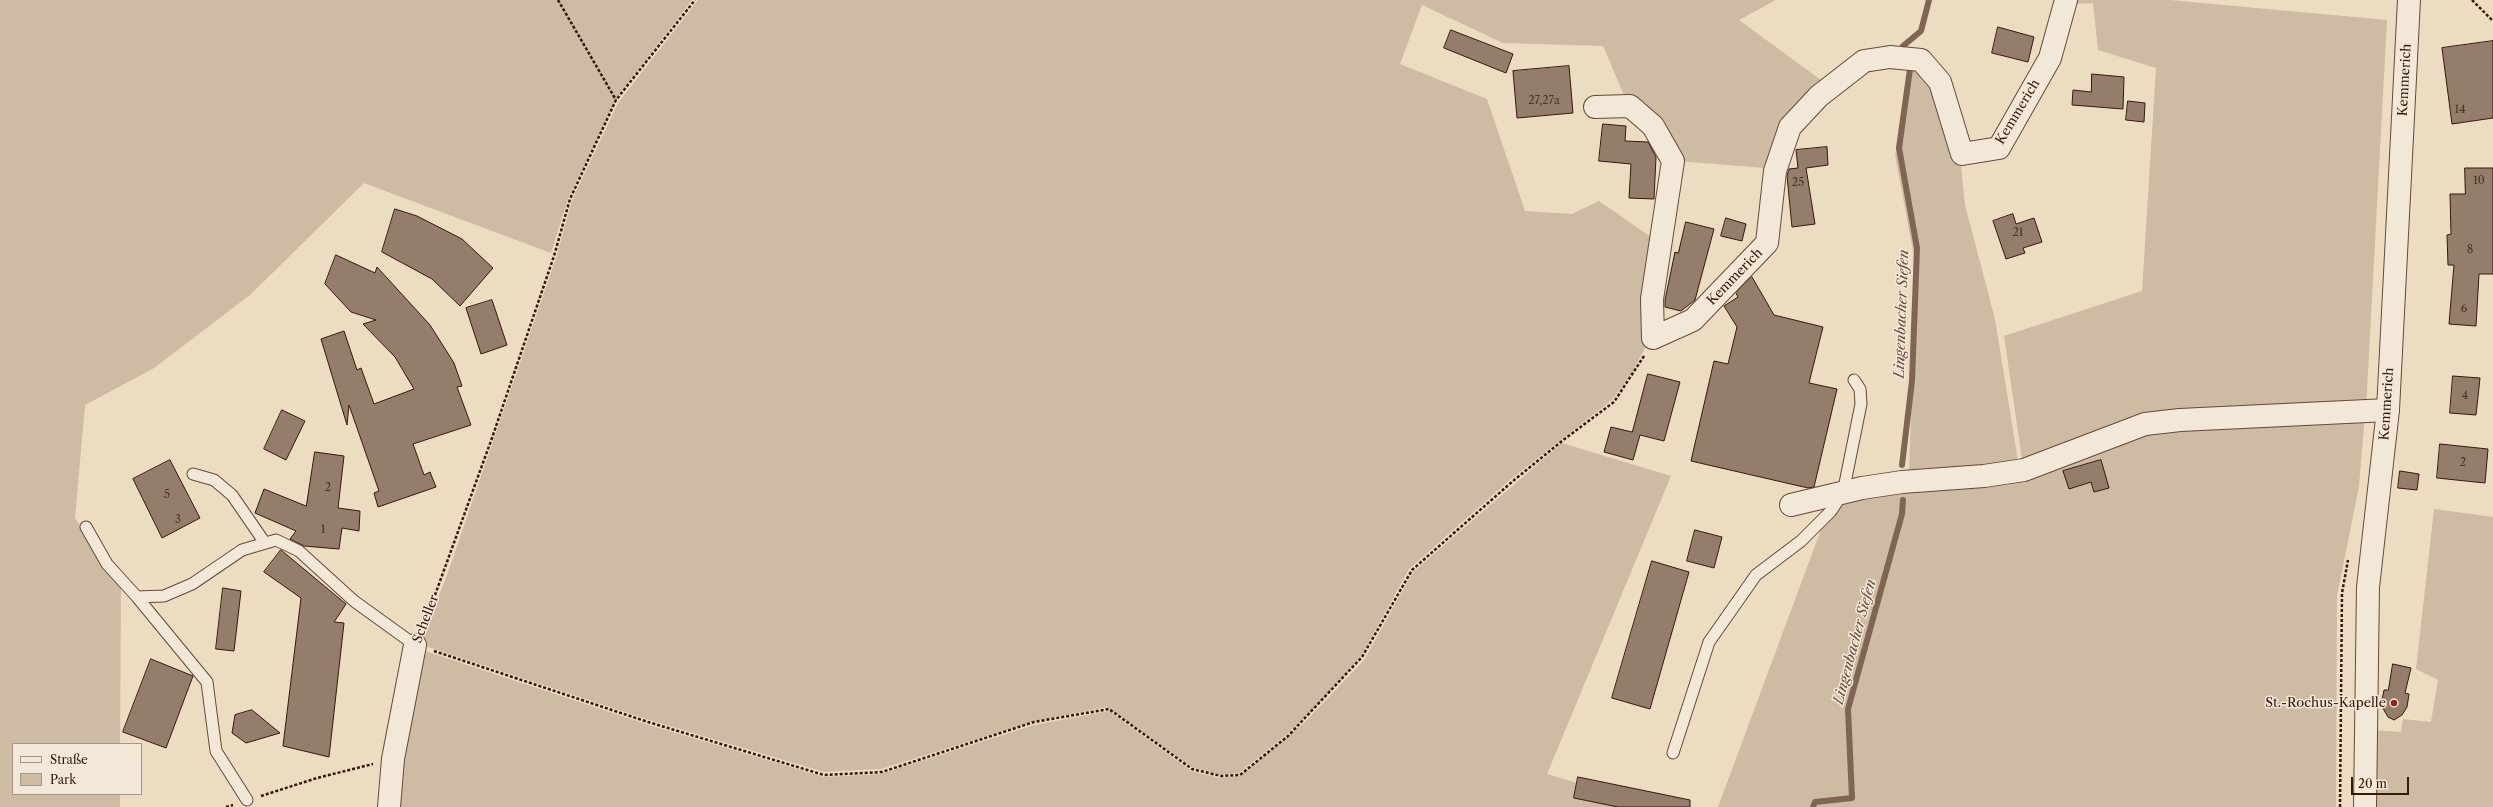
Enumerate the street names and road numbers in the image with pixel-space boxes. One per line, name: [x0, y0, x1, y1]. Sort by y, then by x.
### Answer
street label: Kemmerich: [2395, 43, 2415, 117]
street label: Kemmerich: [1993, 77, 2043, 147]
street label: Kemmerich: [1704, 245, 1766, 309]
street label: Kemmerich: [2377, 367, 2397, 441]
street label: Scheller: [410, 593, 442, 645]

